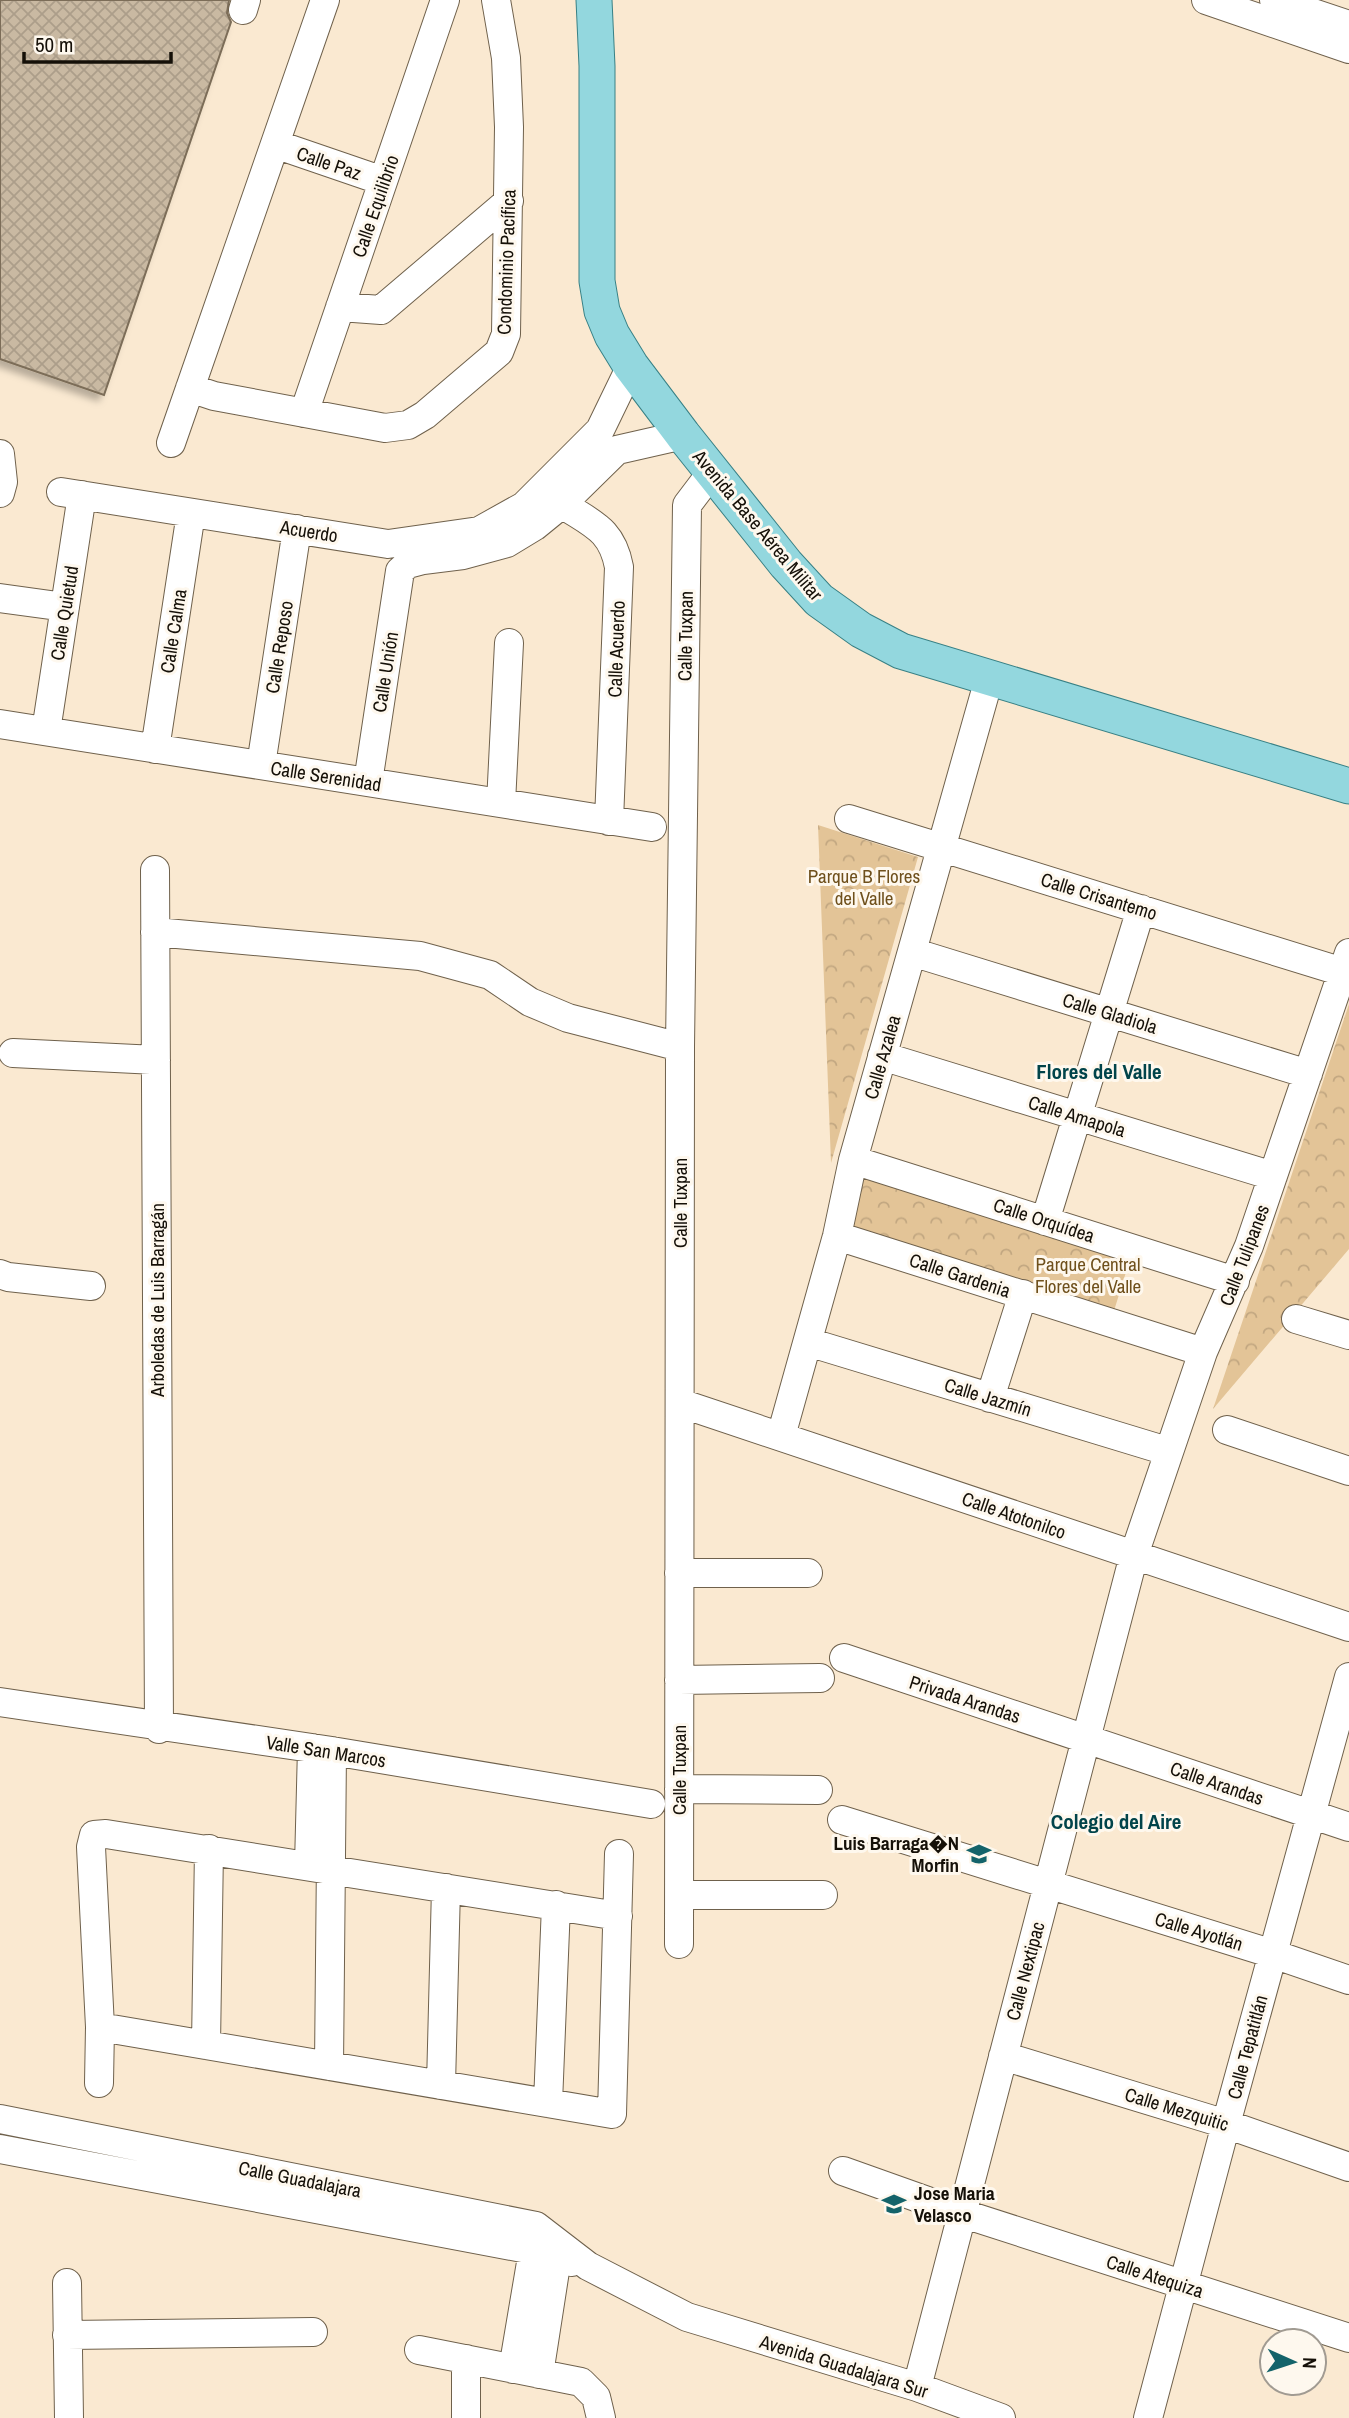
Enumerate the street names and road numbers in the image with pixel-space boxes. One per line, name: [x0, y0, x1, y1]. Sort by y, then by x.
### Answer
street label: Calle Paz: [293, 140, 365, 186]
street label: Calle Equilibrio: [345, 151, 405, 261]
street label: Condominio Pacífica: [490, 189, 522, 335]
street label: Avenida Base Aérea Militar: [687, 443, 829, 607]
street label: Acuerdo: [277, 513, 340, 548]
street label: Calle Quietud: [44, 564, 84, 662]
street label: Calle Calma: [154, 587, 193, 675]
street label: Calle Tuxpan: [671, 591, 699, 681]
street label: Calle Reposo: [259, 599, 299, 695]
street label: Calle Acuerdo: [601, 600, 631, 698]
street label: Calle Unión: [366, 630, 404, 714]
street label: Calle Serenidad: [269, 754, 383, 798]
street label: Calle Crisantemo: [1038, 866, 1160, 926]
street label: Calle Gladiola: [1059, 986, 1161, 1040]
street label: Calle Azalea: [858, 1011, 907, 1102]
street label: Calle Amapola: [1025, 1089, 1129, 1143]
street label: Calle Tuxpan: [667, 1158, 693, 1248]
street label: Calle Orquídea: [990, 1191, 1098, 1249]
street label: Calle Tulipanes: [1213, 1200, 1275, 1309]
street label: Arboledas de Luis Barragán: [144, 1203, 170, 1398]
street label: Calle Gardenia: [906, 1246, 1014, 1304]
street label: Calle Jazmín: [941, 1371, 1035, 1423]
street label: Calle Atotonilco: [959, 1485, 1069, 1545]
street label: Privada Arandas: [906, 1669, 1024, 1729]
street label: Calle Tuxpan: [666, 1725, 692, 1815]
street label: Valle San Marcos: [264, 1729, 388, 1773]
street label: Calle Arandas: [1167, 1755, 1267, 1811]
street label: Calle Ayotlán: [1152, 1905, 1246, 1957]
street label: Calle Nextipac: [999, 1919, 1051, 2023]
street label: Calle Tepatitlán: [1221, 1992, 1273, 2102]
street label: Calle Mezquitic: [1122, 2081, 1232, 2137]
street label: Calle Guadalajara: [236, 2154, 364, 2204]
street label: Calle Atequiza: [1103, 2248, 1207, 2304]
street label: Avenida Guadalajara Sur: [756, 2328, 932, 2404]

